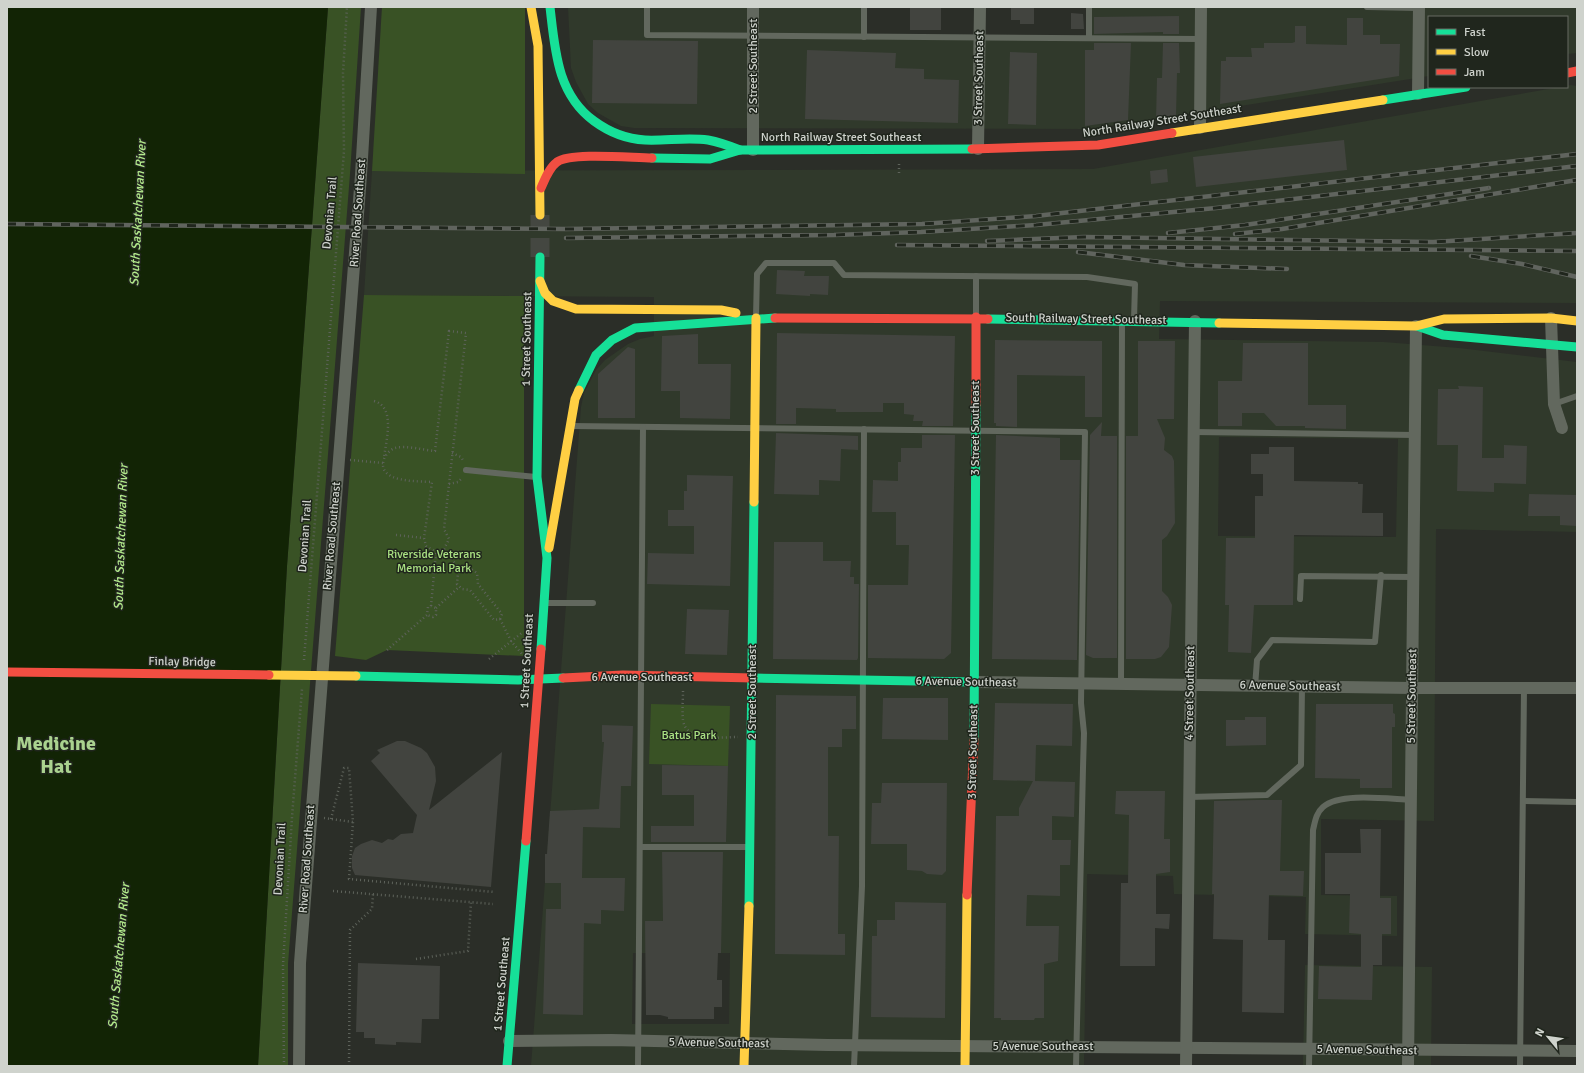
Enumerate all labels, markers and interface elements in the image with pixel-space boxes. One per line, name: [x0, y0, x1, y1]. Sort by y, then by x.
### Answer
legend: [1428, 16, 1568, 88]
street label: 2 Street Southeast: [746, 19, 761, 113]
text: Fast: [1464, 25, 1485, 40]
street label: 3 Street Southeast: [971, 30, 987, 126]
text: Slow: [1464, 45, 1489, 60]
text: Jam: [1464, 65, 1485, 80]
street label: North Railway Street Southeast: [1081, 101, 1243, 141]
street label: North Railway Street Southeast: [761, 130, 921, 145]
water label: South Saskatchewan River: [126, 137, 150, 286]
street label: River Road Southeast: [347, 158, 369, 268]
street label: Devonian Trail: [319, 176, 341, 250]
street label: 1 Street Southeast: [519, 291, 535, 387]
street label: South Railway Street Southeast: [1005, 310, 1167, 328]
street label: 3 Street Southeast: [968, 381, 983, 475]
water label: South Saskatchewan River: [110, 462, 132, 610]
street label: River Road Southeast: [320, 481, 344, 591]
street label: Devonian Trail: [295, 499, 315, 573]
park label: Riverside Veterans Memorial Park: [387, 547, 481, 576]
street label: 1 Street Southeast: [517, 613, 537, 709]
street label: 2 Street Southeast: [745, 645, 760, 739]
street label: 4 Street Southeast: [1182, 645, 1198, 741]
street label: 5 Street Southeast: [1404, 648, 1420, 744]
street label: Finlay Bridge: [148, 654, 216, 670]
street label: 6 Avenue Southeast: [591, 670, 693, 685]
street label: 6 Avenue Southeast: [915, 674, 1017, 690]
street label: 6 Avenue Southeast: [1239, 678, 1341, 694]
street label: 3 Street Southeast: [965, 704, 981, 800]
park label: Batus Park: [662, 728, 716, 743]
district label: Medicine Hat: [16, 731, 96, 779]
street label: River Road Southeast: [296, 804, 318, 914]
street label: Devonian Trail: [271, 822, 289, 896]
water label: South Saskatchewan River: [105, 880, 134, 1029]
street label: 1 Street Southeast: [490, 936, 514, 1032]
north arrow: [1528, 1017, 1568, 1057]
text: N: [1532, 1026, 1547, 1039]
street label: 5 Avenue Southeast: [668, 1035, 770, 1051]
street label: 5 Avenue Southeast: [992, 1039, 1094, 1054]
street label: 5 Avenue Southeast: [1316, 1042, 1418, 1058]

